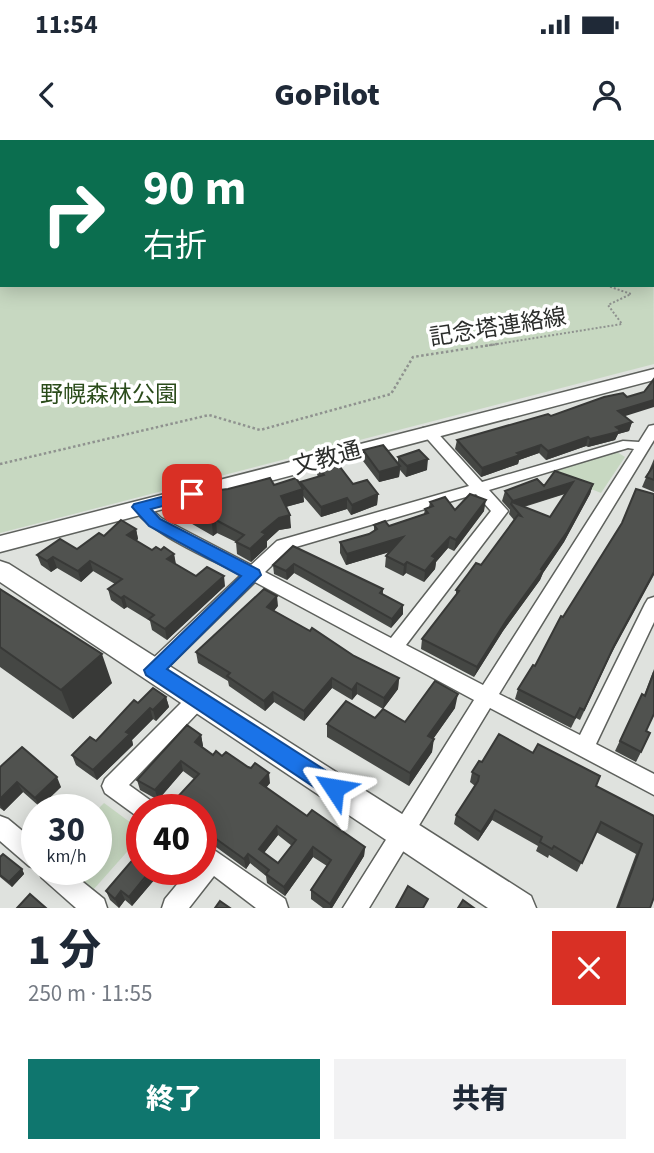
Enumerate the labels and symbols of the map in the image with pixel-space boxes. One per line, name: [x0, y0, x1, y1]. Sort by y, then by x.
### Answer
street label: 記念塔連絡線: [427, 300, 569, 354]
park label: 野幌森林公園: [40, 378, 178, 411]
street label: 文教通: [289, 433, 365, 483]
pin: [162, 464, 222, 524]
position arrow: [297, 751, 371, 825]
speed limit sign: 40: [126, 794, 217, 885]

